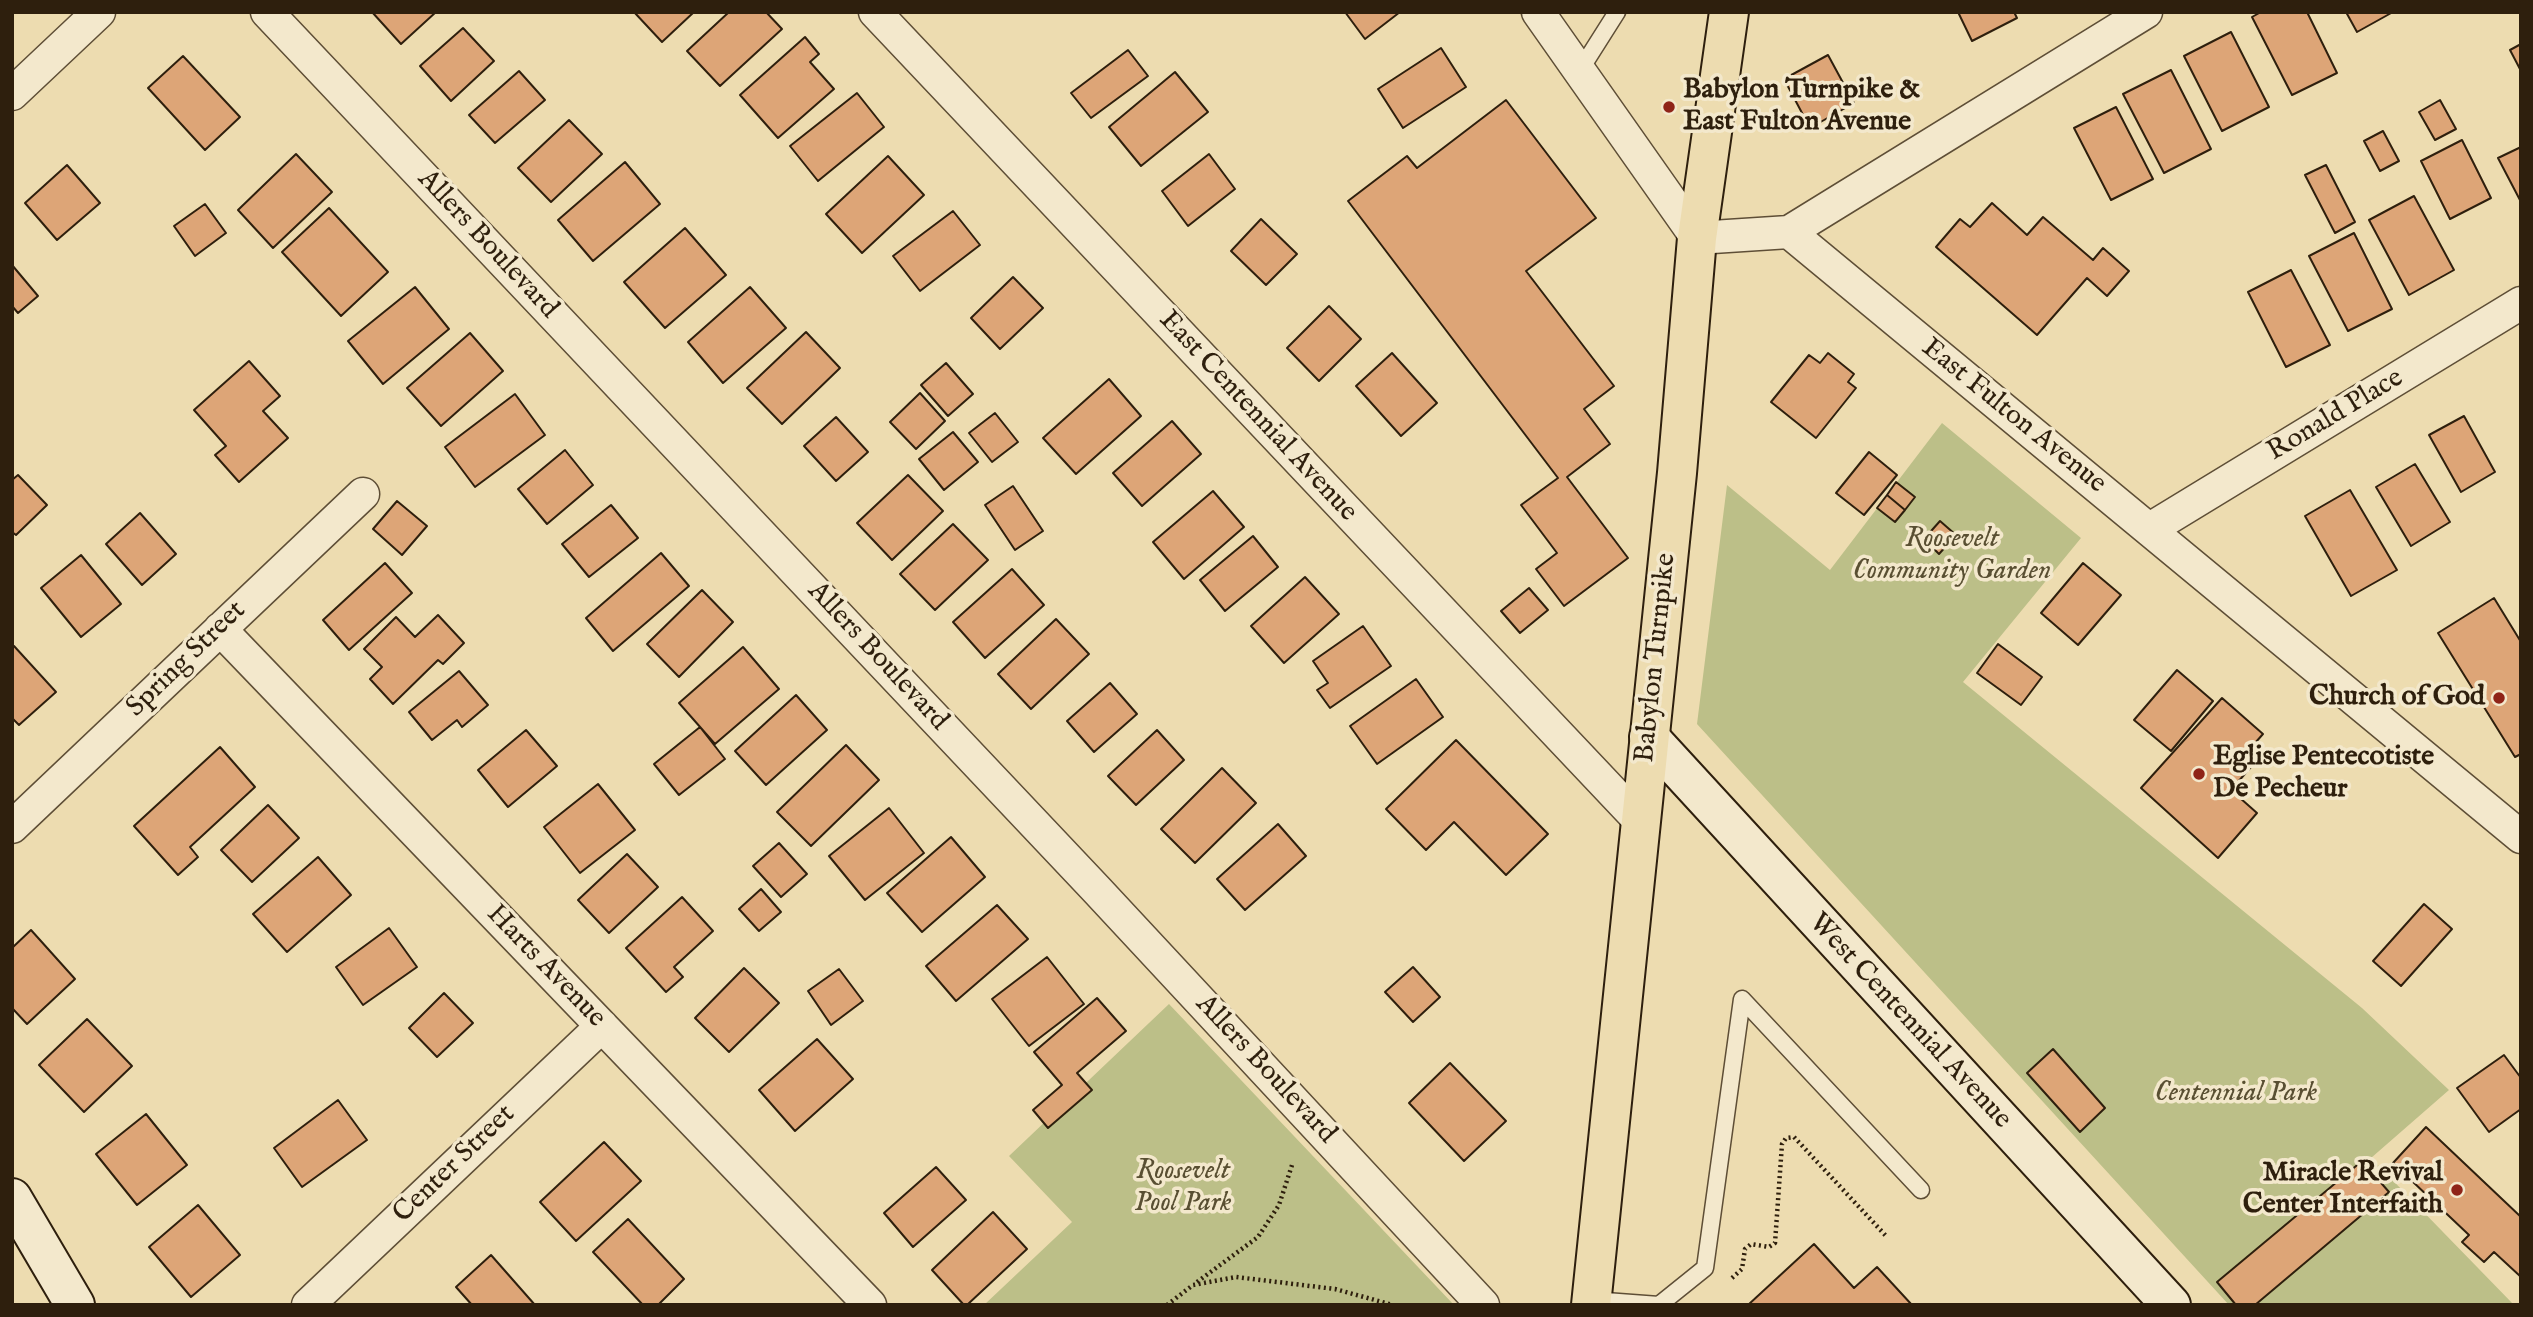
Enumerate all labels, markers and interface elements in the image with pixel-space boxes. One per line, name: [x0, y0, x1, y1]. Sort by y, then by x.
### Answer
place label: Babylon Turnpike & East Fulton Avenue: [1683, 74, 1920, 140]
marker: Babylon Turnpike & East Fulton Avenue: [1661, 99, 1677, 115]
street label: Allers Boulevard: [409, 164, 565, 326]
street label: East Centennial Avenue: [1151, 305, 1363, 529]
street label: East Fulton Avenue: [1914, 332, 2112, 502]
street label: Ronald Place: [2262, 362, 2410, 470]
park label: Roosevelt Community Garden: [1853, 523, 2051, 589]
street label: Babylon Turnpike: [1629, 552, 1685, 764]
street label: Allers Boulevard: [799, 576, 955, 738]
street label: Spring Street: [120, 595, 254, 725]
place label: Church of God: [2309, 681, 2485, 715]
marker: Church of God: [2491, 690, 2507, 706]
place label: Eglise Pentecotiste De Pecheur: [2213, 741, 2434, 807]
marker: Eglise Pentecotiste De Pecheur: [2191, 766, 2207, 782]
street label: Harts Avenue: [478, 899, 612, 1035]
street label: West Centennial Avenue: [1800, 907, 2018, 1137]
street label: Allers Boulevard: [1187, 989, 1343, 1151]
park label: Centennial Park: [2155, 1077, 2317, 1111]
street label: Center Street: [387, 1099, 523, 1231]
park label: Roosevelt Pool Park: [1135, 1155, 1231, 1221]
place label: Miracle Revival Center Interfaith: [2243, 1157, 2443, 1223]
marker: Miracle Revival Center Interfaith: [2449, 1182, 2465, 1198]

